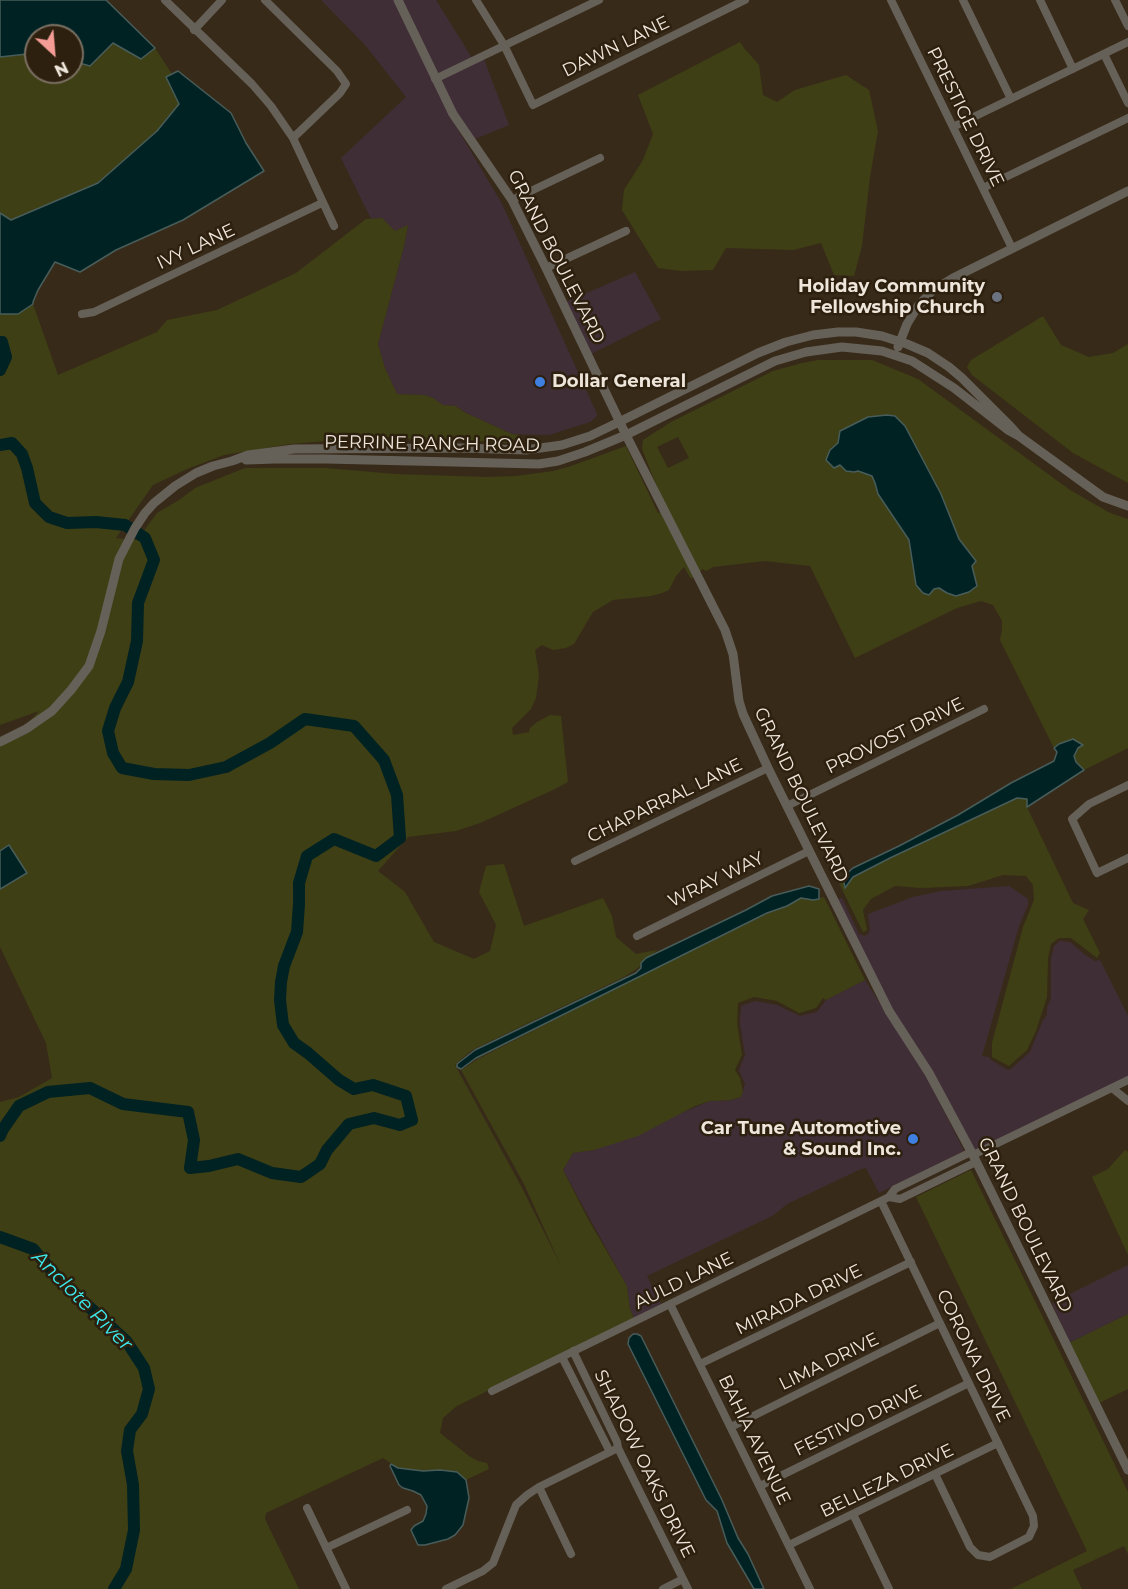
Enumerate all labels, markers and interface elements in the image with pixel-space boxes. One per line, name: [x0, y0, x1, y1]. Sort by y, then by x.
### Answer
street label: DAWN LANE: [559, 12, 673, 82]
north arrow: [24, 24, 84, 84]
street label: PRESTIGE DRIVE: [922, 44, 1008, 190]
text: N: [51, 57, 71, 80]
street label: GRAND BOULEVARD: [503, 166, 609, 348]
street label: IVY LANE: [153, 220, 239, 274]
place label: Holiday Community Fellowship Church: [798, 276, 985, 318]
marker: Holiday Community Fellowship Church: [990, 290, 1004, 304]
place label: Dollar General: [552, 371, 686, 393]
marker: Dollar General: [533, 375, 547, 389]
street label: PERRINE RANCH ROAD: [324, 431, 540, 457]
street label: PROVOST DRIVE: [822, 693, 968, 779]
street label: GRAND BOULEVARD: [749, 704, 853, 886]
street label: CHAPARRAL LANE: [584, 754, 746, 848]
street label: WRAY WAY: [665, 848, 767, 912]
place label: Car Tune Automotive & Sound Inc.: [701, 1118, 901, 1160]
marker: Car Tune Automotive & Sound Inc.: [906, 1132, 920, 1146]
street label: GRAND BOULEVARD: [973, 1134, 1077, 1316]
water label: Anclote River: [27, 1246, 137, 1356]
street label: AULD LANE: [631, 1248, 737, 1314]
street label: MIRADA DRIVE: [732, 1260, 866, 1340]
street label: CORONA DRIVE: [932, 1286, 1014, 1426]
street label: LIMA DRIVE: [776, 1329, 882, 1395]
street label: SHADOW OAKS DRIVE: [589, 1366, 699, 1562]
street label: BAHIA AVENUE: [713, 1372, 795, 1508]
street label: FESTIVO DRIVE: [791, 1381, 925, 1461]
street label: BELLEZA DRIVE: [817, 1439, 957, 1523]

